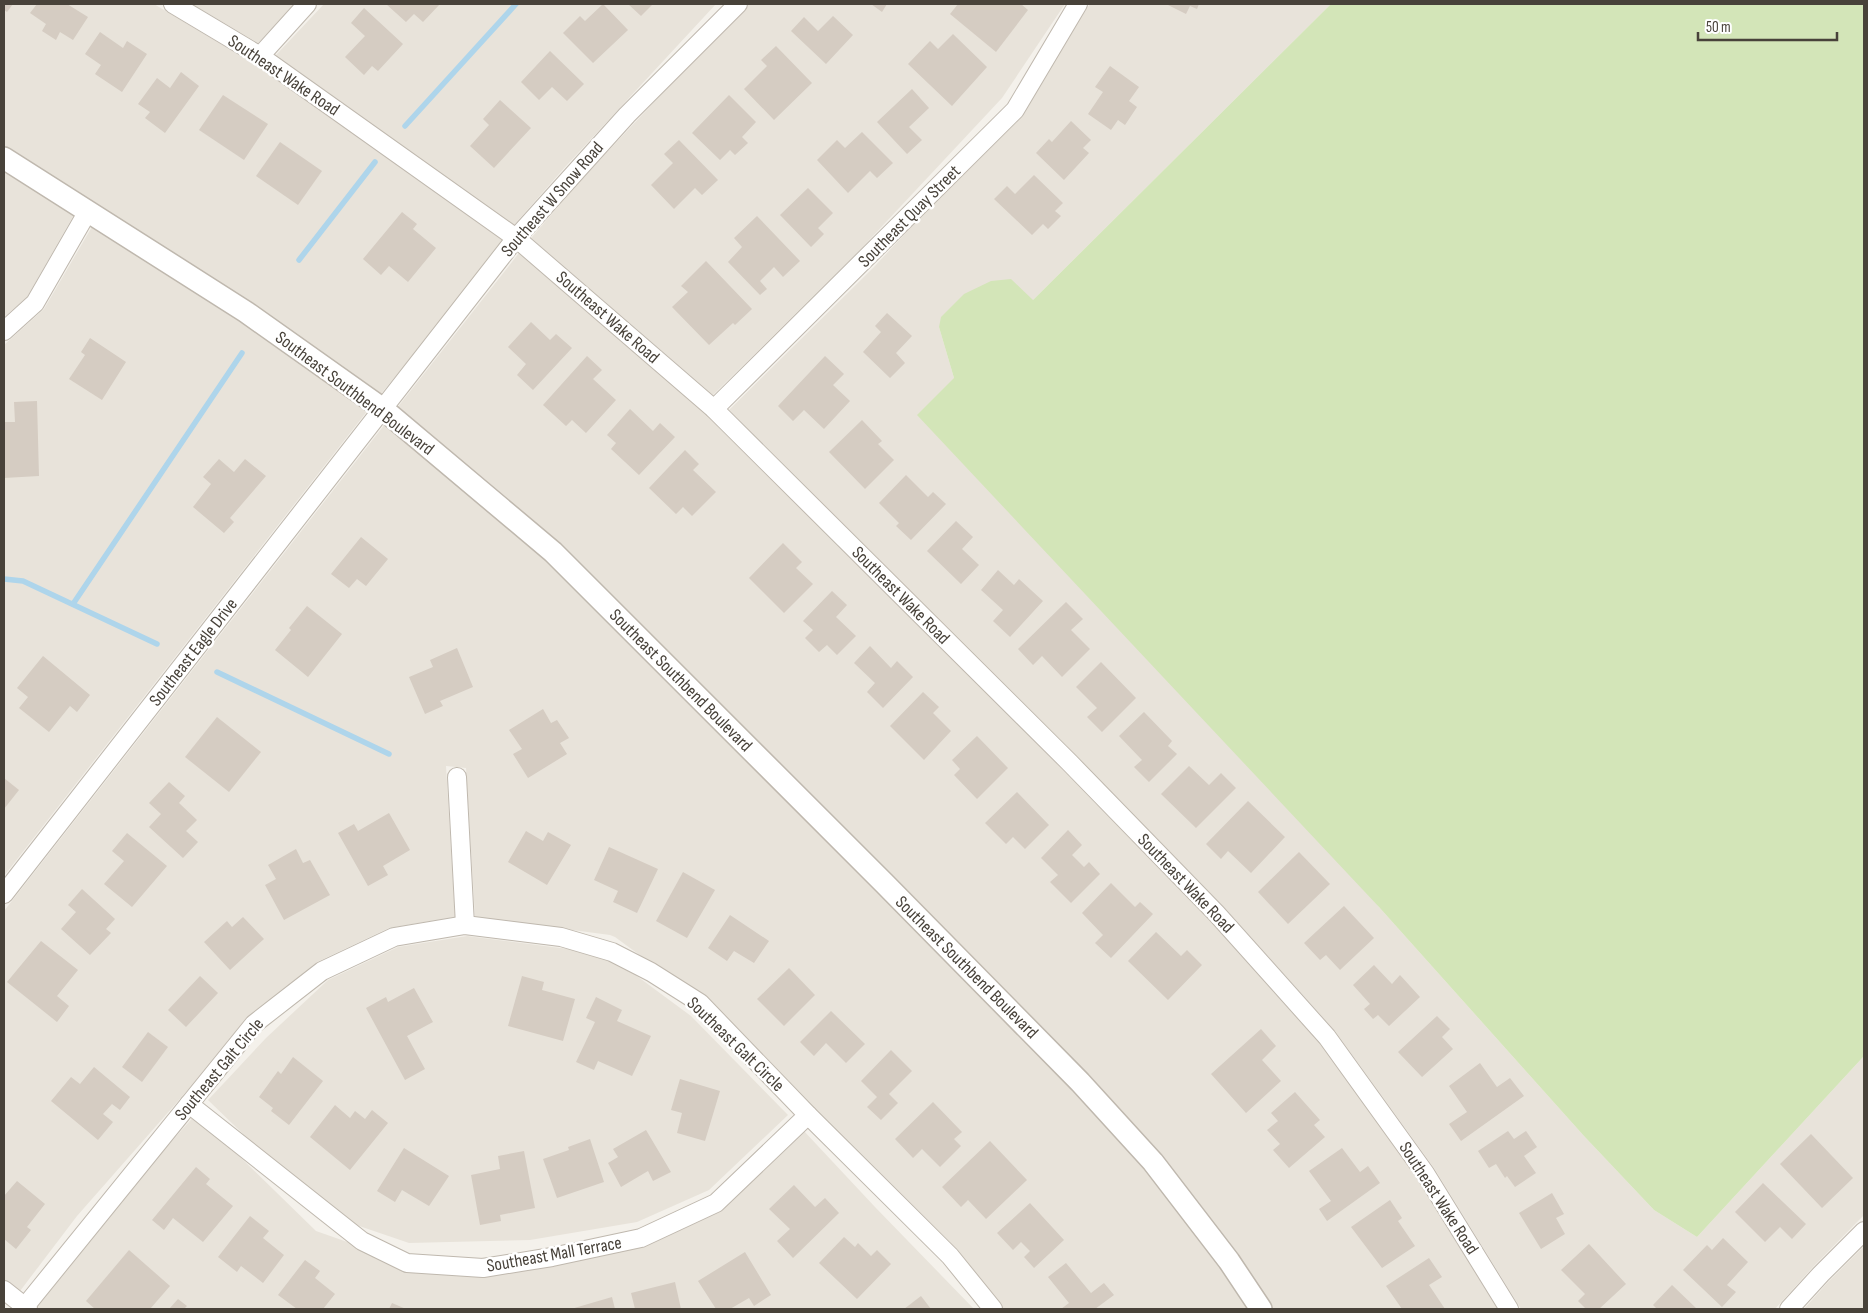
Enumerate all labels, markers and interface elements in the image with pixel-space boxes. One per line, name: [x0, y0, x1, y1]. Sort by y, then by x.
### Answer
scale bar: [1698, 10, 1837, 42]
text: 50 m: [1706, 18, 1731, 37]
street label: Southeast Wake Road: [224, 30, 343, 120]
street label: Southeast W Snow Road: [497, 138, 608, 261]
street label: Southeast Quay Street: [854, 161, 965, 272]
street label: Southeast Wake Road: [552, 267, 664, 368]
street label: Southeast Southbend Boulevard: [271, 327, 438, 460]
street label: Southeast Wake Road: [847, 542, 954, 649]
street label: Southeast Eagle Drive: [145, 594, 242, 710]
street label: Southeast Southbend Boulevard: [605, 605, 756, 756]
street label: Southeast Wake Road: [1133, 829, 1238, 937]
street label: Southeast Southbend Boulevard: [891, 892, 1042, 1043]
street label: Southeast Galt Circle: [683, 993, 789, 1096]
street label: Southeast Galt Circle: [170, 1014, 268, 1125]
street label: Southeast Wake Road: [1394, 1138, 1483, 1258]
street label: Southeast Mall Terrace: [485, 1232, 623, 1277]

